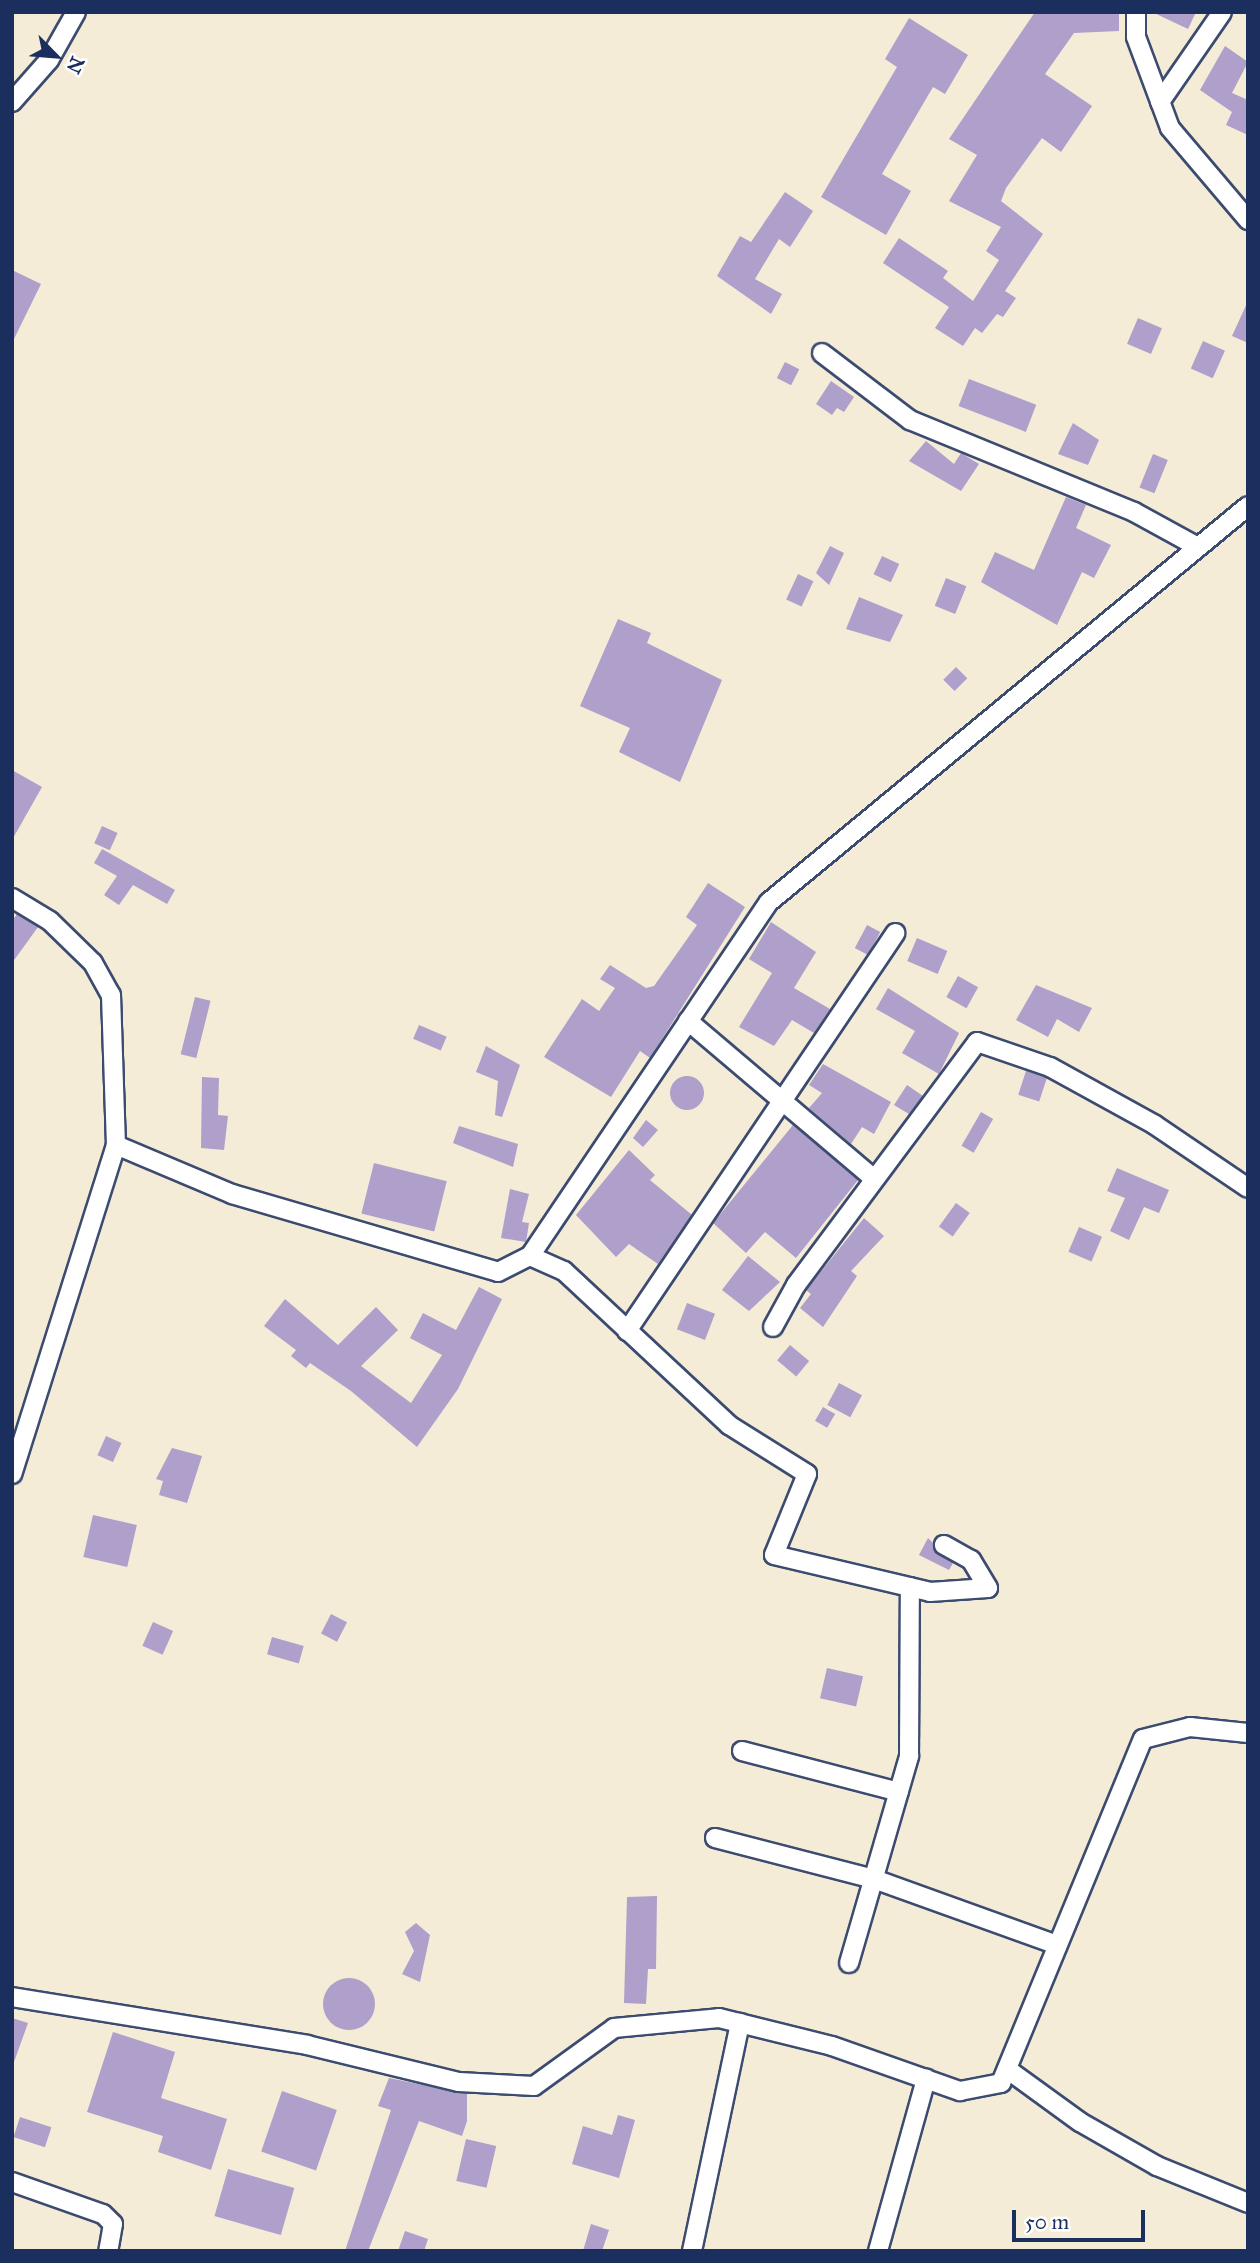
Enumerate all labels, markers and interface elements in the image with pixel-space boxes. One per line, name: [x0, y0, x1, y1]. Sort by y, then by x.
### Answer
north arrow: [21, 21, 91, 91]
text: N: [62, 53, 89, 77]
scale bar: [1015, 2196, 1148, 2240]
text: 50 m: [1025, 2209, 1069, 2235]

